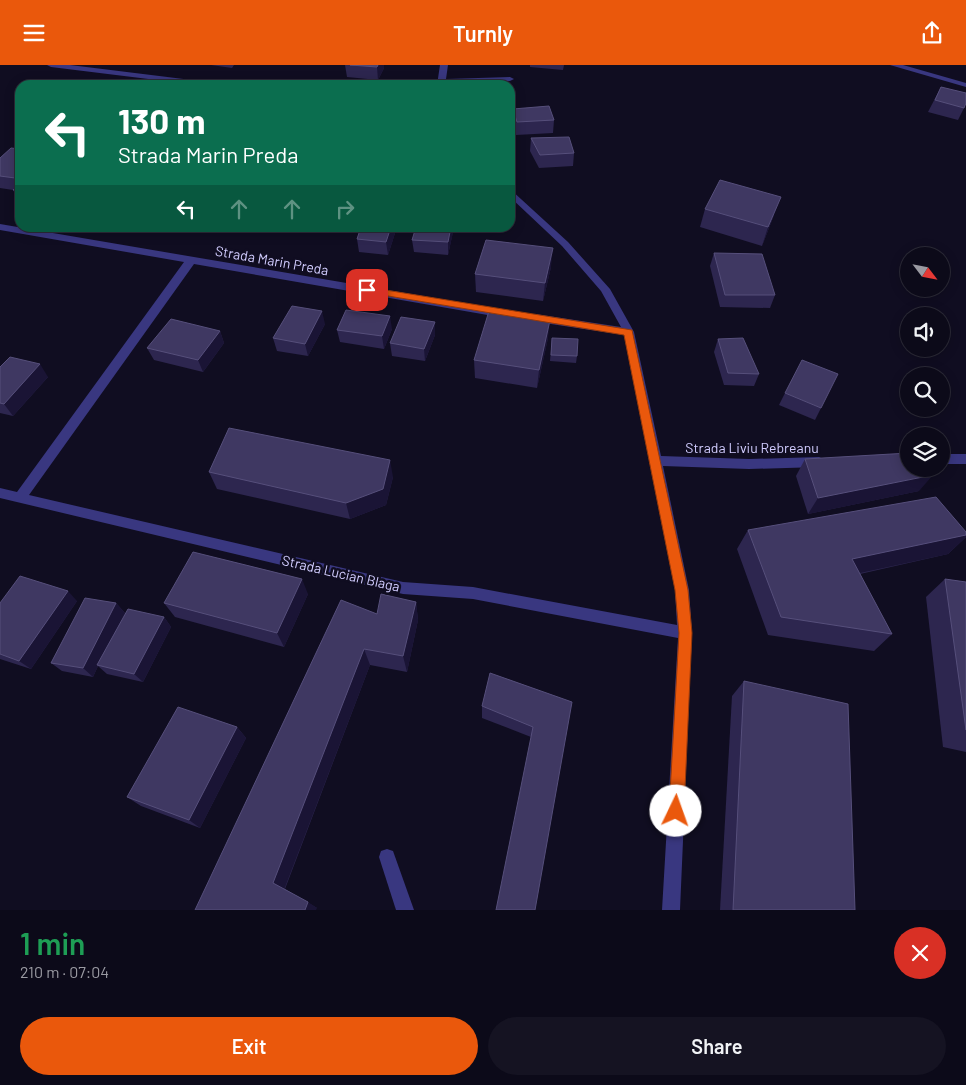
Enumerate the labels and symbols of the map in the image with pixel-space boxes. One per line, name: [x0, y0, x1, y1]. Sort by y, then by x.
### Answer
street label: Strada Marin Preda: [214, 242, 330, 278]
north arrow: [900, 247, 950, 297]
pin: [346, 269, 388, 311]
street label: Strada Liviu Rebreanu: [685, 439, 819, 456]
street label: Strada Lucian Blaga: [280, 551, 402, 595]
position arrow: [649, 784, 701, 836]

